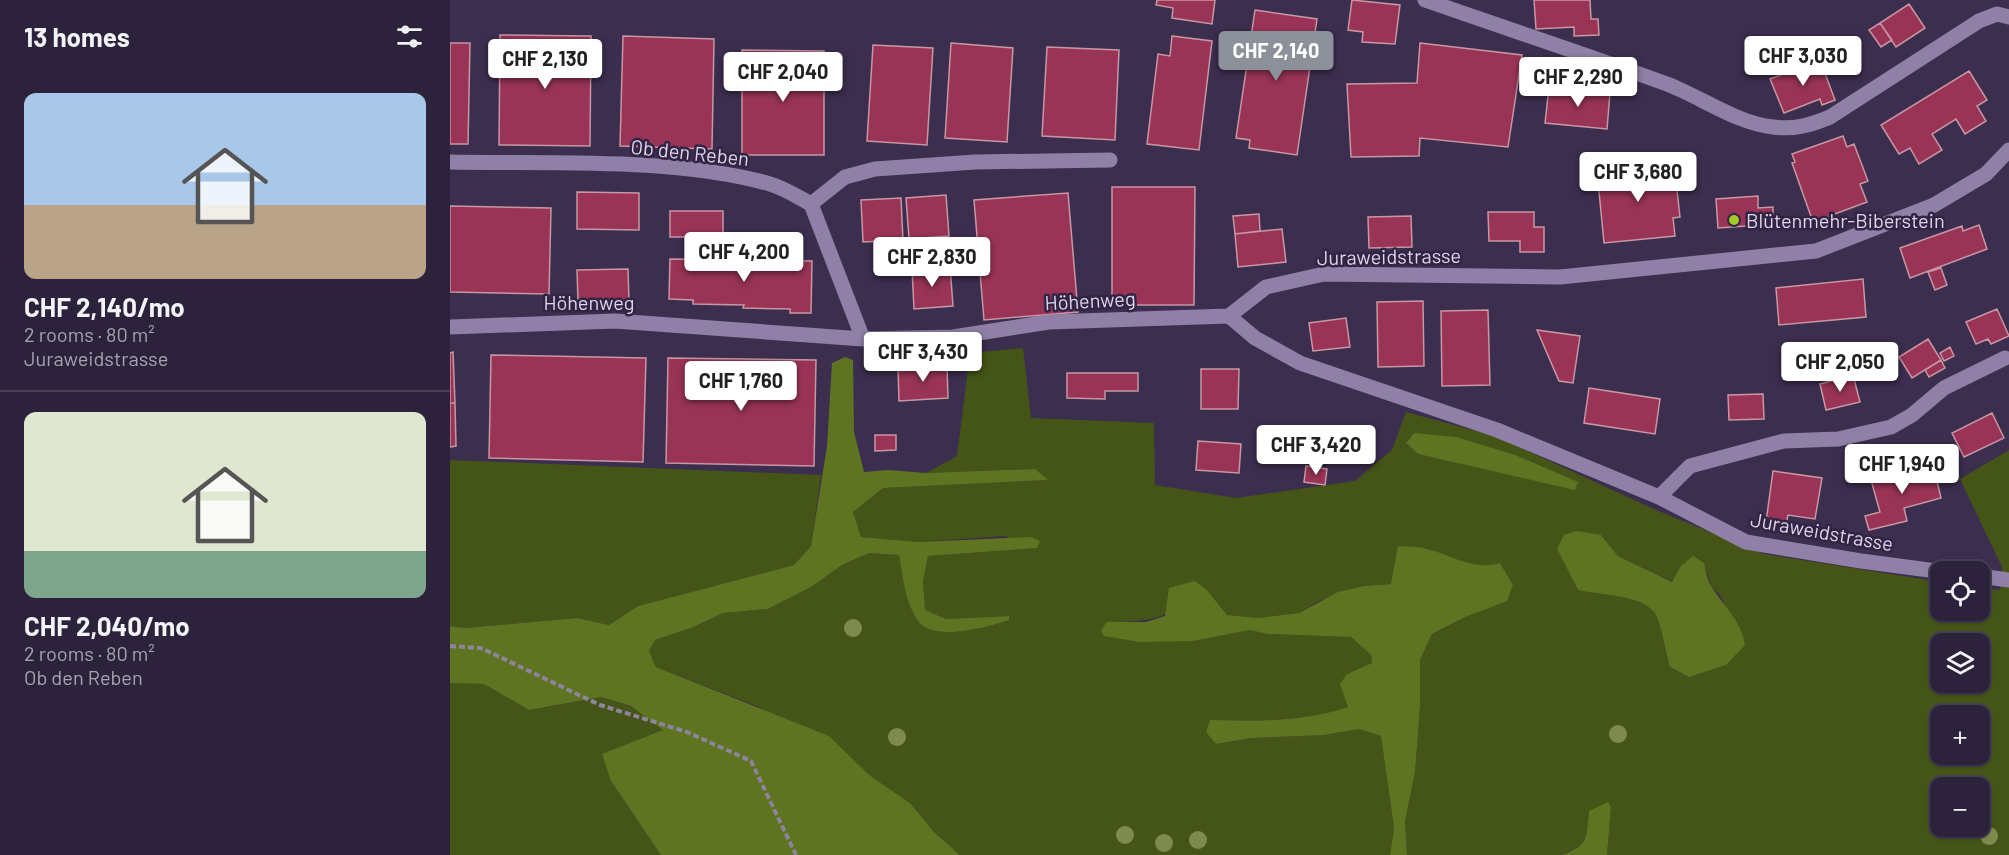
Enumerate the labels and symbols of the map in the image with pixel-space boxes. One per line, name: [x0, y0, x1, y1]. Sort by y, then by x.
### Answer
pin: CHF 2,140: [1207, 31, 1345, 82]
pin: CHF 3,030: [1734, 36, 1872, 87]
pin: CHF 2,130: [476, 39, 614, 90]
pin: CHF 2,040: [714, 52, 852, 103]
pin: CHF 2,290: [1509, 57, 1647, 108]
street label: Ob den Reben: [630, 134, 750, 170]
pin: CHF 3,680: [1569, 152, 1707, 203]
place label: Blütenmehr-Biberstein: [1746, 208, 1945, 232]
marker: Blütenmehr-Biberstein: [1727, 213, 1741, 227]
pin: CHF 4,200: [675, 232, 813, 283]
pin: CHF 2,830: [863, 237, 1001, 288]
street label: Juraweidstrasse: [1317, 243, 1461, 269]
street label: Höhenweg: [1044, 286, 1136, 314]
street label: Höhenweg: [543, 290, 635, 314]
pin: CHF 3,430: [854, 332, 992, 383]
pin: CHF 2,050: [1771, 342, 1909, 393]
pin: CHF 1,760: [672, 361, 810, 412]
pin: CHF 3,420: [1247, 425, 1385, 476]
pin: CHF 1,940: [1833, 444, 1971, 495]
street label: Juraweidstrasse: [1749, 507, 1895, 555]

